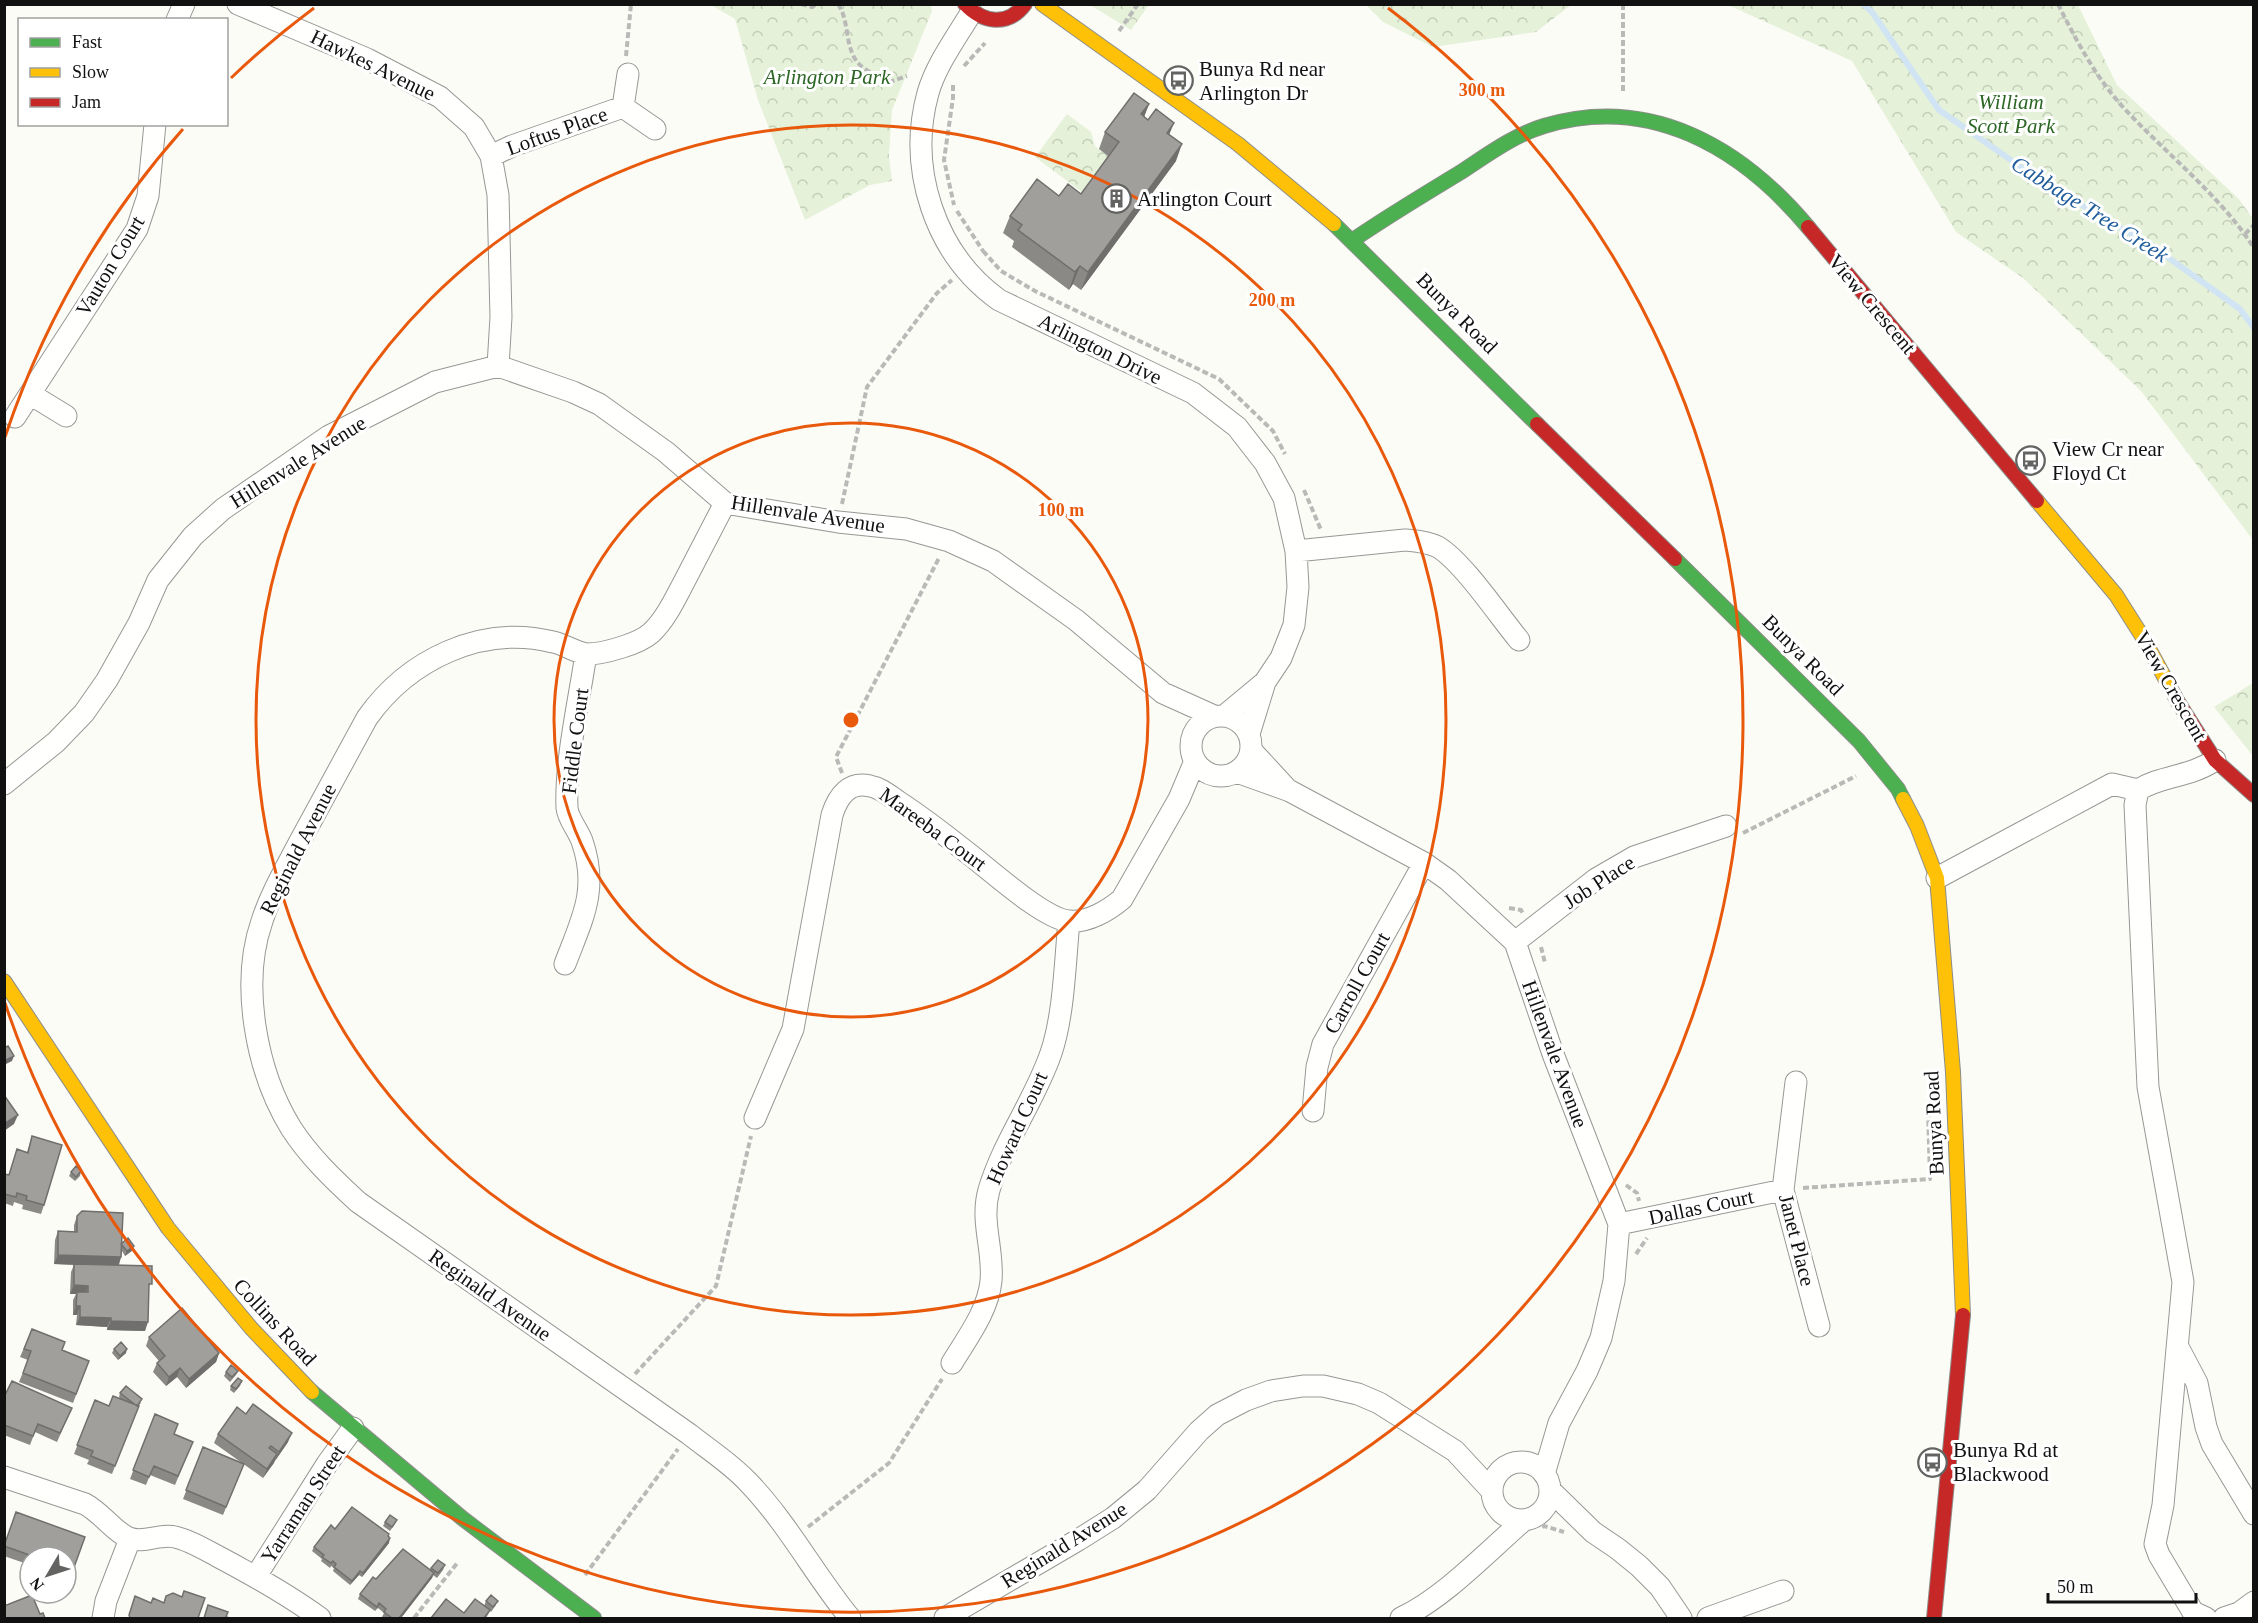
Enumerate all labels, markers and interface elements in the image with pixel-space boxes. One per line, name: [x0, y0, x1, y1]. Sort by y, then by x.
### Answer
legend: [18, 18, 228, 126]
street label: Hawkes Avenue: [307, 25, 439, 105]
text: Fast: [72, 32, 102, 52]
place label: Bunya Rd near Arlington Dr: [1199, 57, 1325, 105]
text: Slow: [72, 62, 109, 82]
park label: Arlington Park: [762, 65, 891, 89]
bus stop icon: Bunya Rd near Arlington Dr: [1162, 65, 1194, 97]
text: 300 m: [1459, 80, 1505, 100]
park label: William Scott Park: [1967, 90, 2056, 138]
text: Jam: [72, 92, 101, 112]
street label: Loftus Place: [503, 102, 611, 160]
water label: Cabbage Tree Creek: [2007, 151, 2174, 268]
building icon: Arlington Court: [1100, 183, 1132, 215]
place label: Arlington Court: [1137, 187, 1272, 211]
street label: Vauton Court: [71, 211, 149, 320]
street label: View Crescent: [1823, 249, 1921, 359]
street label: Bunya Road: [1412, 268, 1503, 359]
text: 200 m: [1249, 290, 1295, 310]
street label: Arlington Drive: [1034, 309, 1166, 389]
street label: Hillenvale Avenue: [226, 411, 370, 513]
place label: View Cr near Floyd Ct: [2052, 437, 2164, 485]
bus stop icon: View Cr near Floyd Ct: [2015, 445, 2047, 477]
street label: Hillenvale Avenue: [729, 490, 887, 538]
text: 100 m: [1038, 500, 1084, 520]
street label: Bunya Road: [1758, 610, 1849, 701]
street label: View Crescent: [2130, 627, 2212, 745]
street label: Fiddle Court: [557, 686, 593, 795]
centre of rings: [841, 710, 861, 730]
street label: Reginald Avenue: [255, 780, 341, 918]
street label: Mareeba Court: [875, 782, 991, 876]
street label: Job Place: [1559, 850, 1639, 914]
street label: Carroll Court: [1319, 928, 1395, 1038]
street label: Hillenvale Avenue: [1517, 977, 1593, 1131]
street label: Howard Court: [981, 1068, 1053, 1188]
street label: Bunya Road: [1919, 1070, 1949, 1176]
street label: Dallas Court: [1646, 1184, 1756, 1230]
street label: Janet Place: [1774, 1192, 1820, 1288]
street label: Reginald Avenue: [424, 1244, 556, 1346]
street label: Collins Road: [229, 1273, 322, 1371]
place label: Bunya Rd at Blackwood: [1953, 1438, 2058, 1486]
street label: Yarraman Street: [256, 1440, 350, 1568]
bus stop icon: Bunya Rd at Blackwood: [1916, 1446, 1948, 1478]
street label: Reginald Avenue: [997, 1497, 1131, 1593]
north arrow: [18, 1545, 78, 1605]
scale bar: [2048, 1566, 2196, 1604]
text: N: [26, 1574, 47, 1594]
text: 50 m: [2057, 1577, 2094, 1597]

